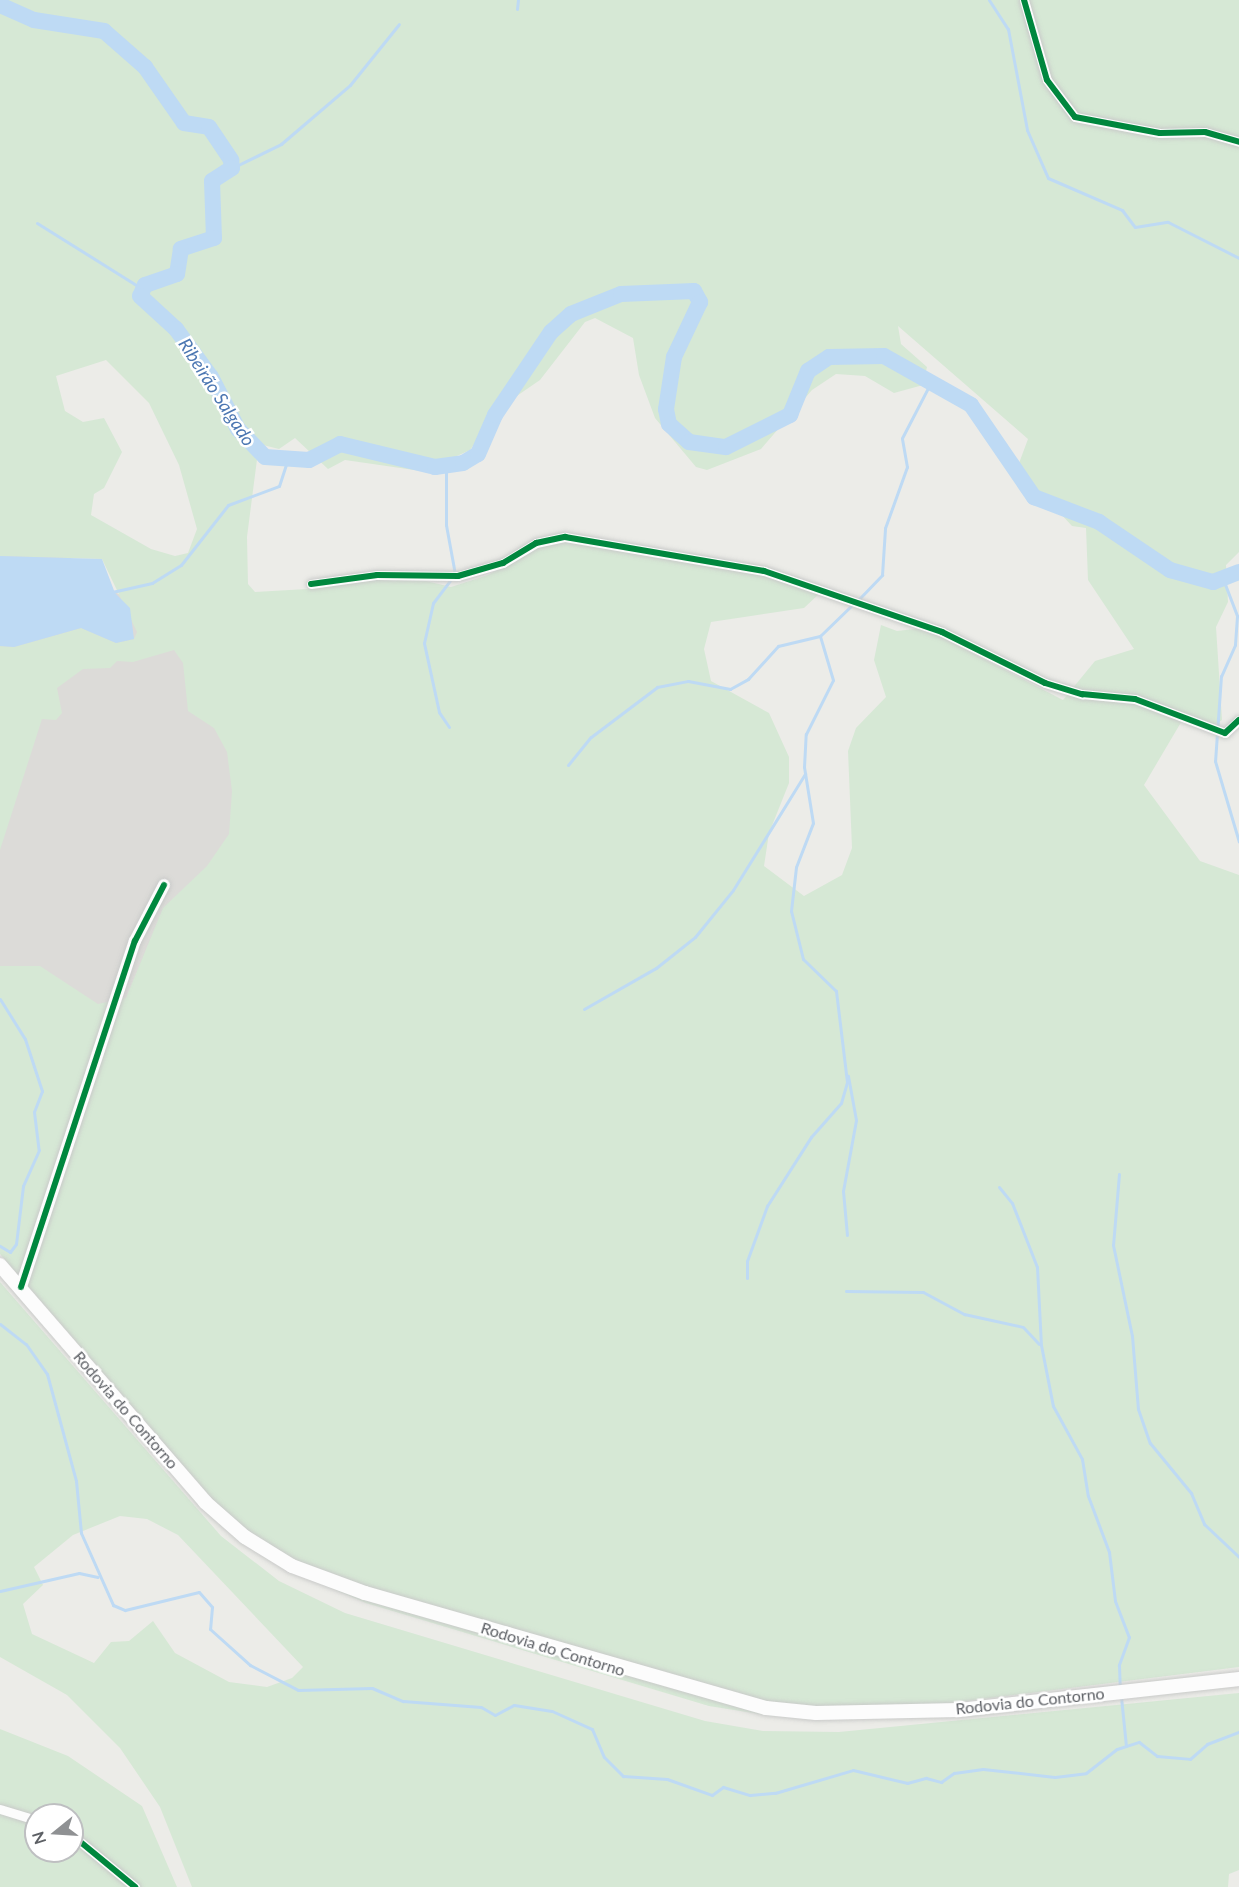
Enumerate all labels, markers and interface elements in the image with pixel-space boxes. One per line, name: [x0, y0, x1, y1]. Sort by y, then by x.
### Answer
water label: Ribeirão Salgado: [174, 334, 260, 450]
street label: Rodovia do Contorno: [70, 1347, 182, 1473]
street label: Rodovia do Contorno: [479, 1618, 627, 1680]
street label: Rodovia do Contorno: [955, 1684, 1105, 1718]
north arrow: [24, 1803, 84, 1863]
text: N: [27, 1829, 49, 1847]

